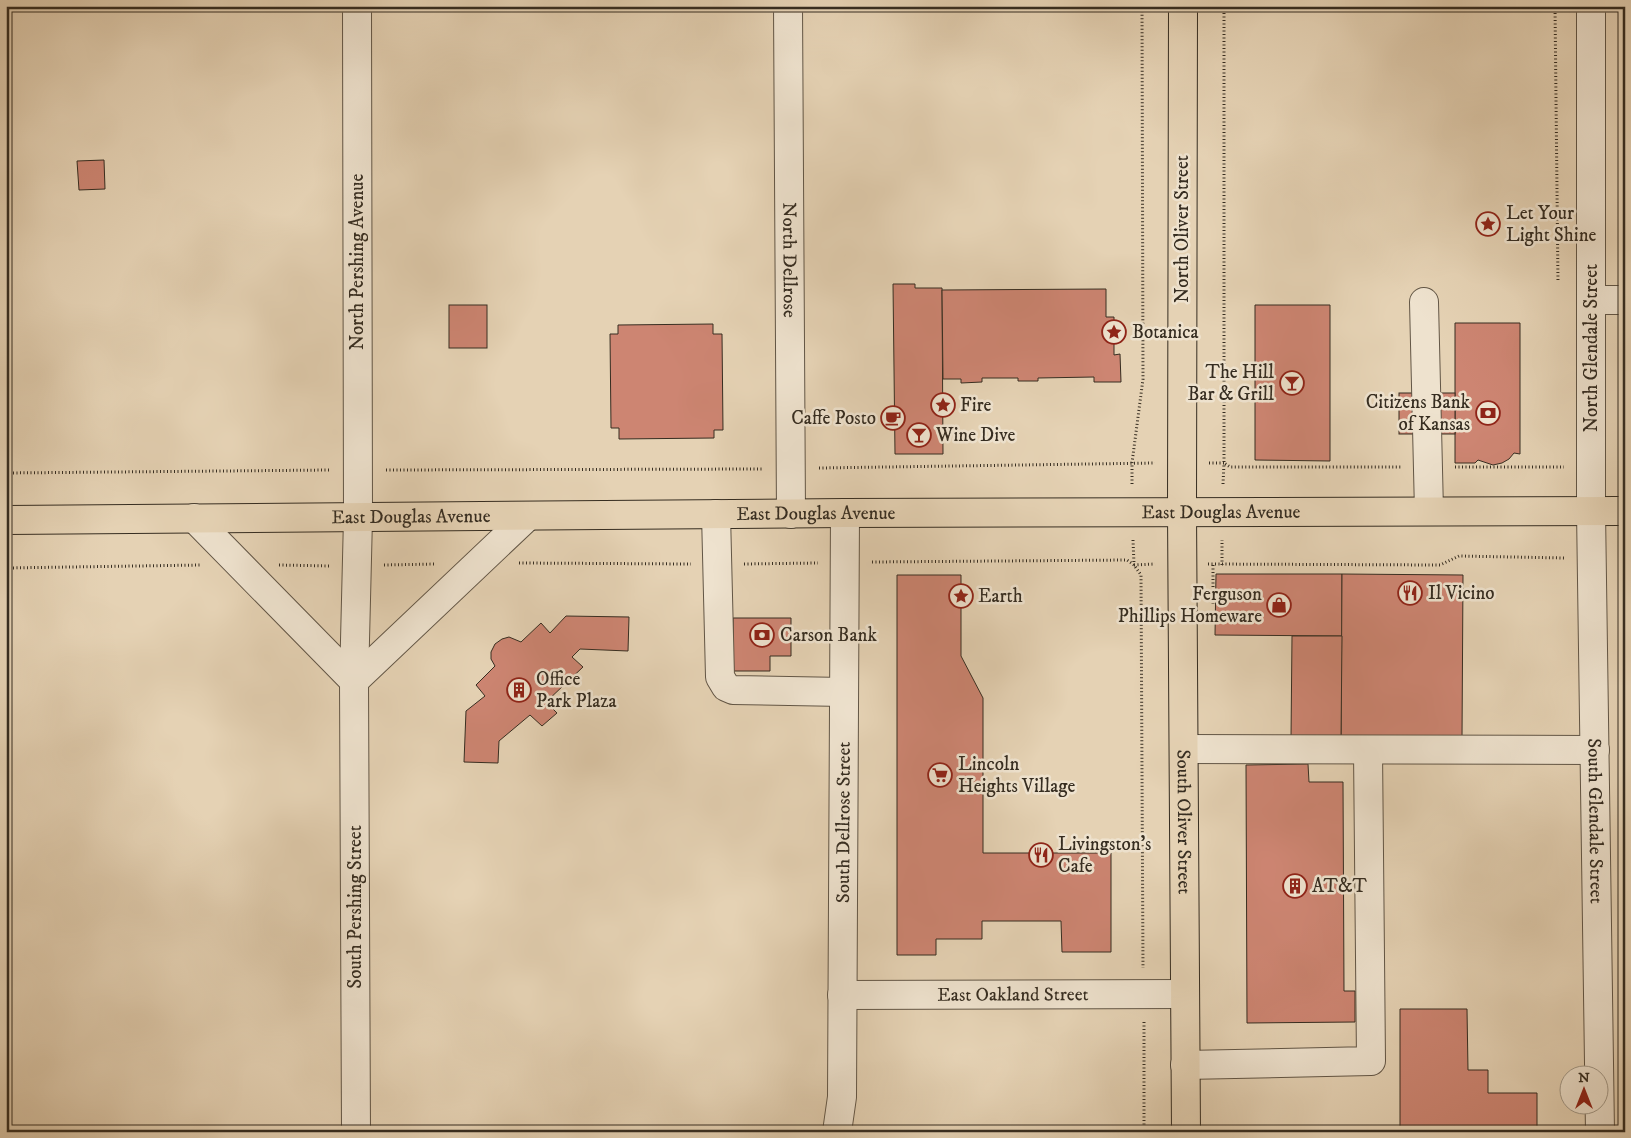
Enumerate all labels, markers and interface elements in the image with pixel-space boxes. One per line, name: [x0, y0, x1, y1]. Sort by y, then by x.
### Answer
street label: North Oliver Street: [1171, 155, 1194, 303]
street label: North Pershing Avenue: [346, 174, 369, 350]
street label: North Dellrose: [778, 202, 801, 318]
place label: Let Your Light Shine: [1506, 202, 1597, 247]
place icon: Let Your Light Shine: [1475, 211, 1501, 237]
street label: North Glendale Street: [1580, 264, 1603, 432]
place icon: Botanica: [1101, 319, 1127, 345]
place label: Botanica: [1132, 321, 1199, 344]
place label: The Hill Bar & Grill: [1187, 361, 1274, 406]
bar icon: The Hill Bar & Grill: [1279, 370, 1305, 396]
place label: Citizens Bank of Kansas: [1366, 391, 1471, 436]
place icon: Fire: [930, 392, 956, 418]
place label: Fire: [960, 394, 992, 417]
bank icon: Citizens Bank of Kansas: [1475, 400, 1501, 426]
cafe icon: Caffe Posto: [880, 405, 906, 431]
place label: Caffe Posto: [791, 407, 876, 430]
bar icon: Wine Dive: [906, 422, 932, 448]
place label: Wine Dive: [935, 424, 1015, 447]
street label: East Douglas Avenue: [1141, 500, 1301, 524]
street label: East Douglas Avenue: [736, 501, 896, 525]
street label: East Douglas Avenue: [331, 504, 491, 529]
restaurant icon: Il Vicino: [1397, 580, 1423, 606]
place label: Il Vicino: [1428, 582, 1495, 605]
place icon: Earth: [948, 583, 974, 609]
place label: Ferguson Phillips Homeware: [1118, 583, 1262, 628]
place label: Earth: [978, 585, 1023, 608]
shop icon: Ferguson Phillips Homeware: [1266, 592, 1292, 618]
bank icon: Carson Bank: [749, 622, 775, 648]
place label: Carson Bank: [780, 624, 877, 647]
place label: Office Park Plaza: [536, 668, 617, 713]
building icon: Office Park Plaza: [506, 677, 532, 703]
street label: South Glendale Street: [1583, 738, 1608, 904]
street label: South Dellrose Street: [831, 741, 855, 903]
street label: South Oliver Street: [1172, 750, 1196, 894]
place label: Lincoln Heights Village: [958, 753, 1076, 798]
supermarket icon: Lincoln Heights Village: [927, 762, 953, 788]
street label: South Pershing Street: [344, 825, 367, 989]
place label: Livingston's Cafe: [1058, 833, 1151, 878]
restaurant icon: Livingston's Cafe: [1028, 842, 1054, 868]
building icon: AT&T: [1282, 873, 1308, 899]
place label: AT&T: [1312, 875, 1368, 898]
street label: East Oakland Street: [937, 983, 1089, 1006]
north arrow: [1558, 1066, 1608, 1116]
text: N: [1578, 1069, 1590, 1087]

